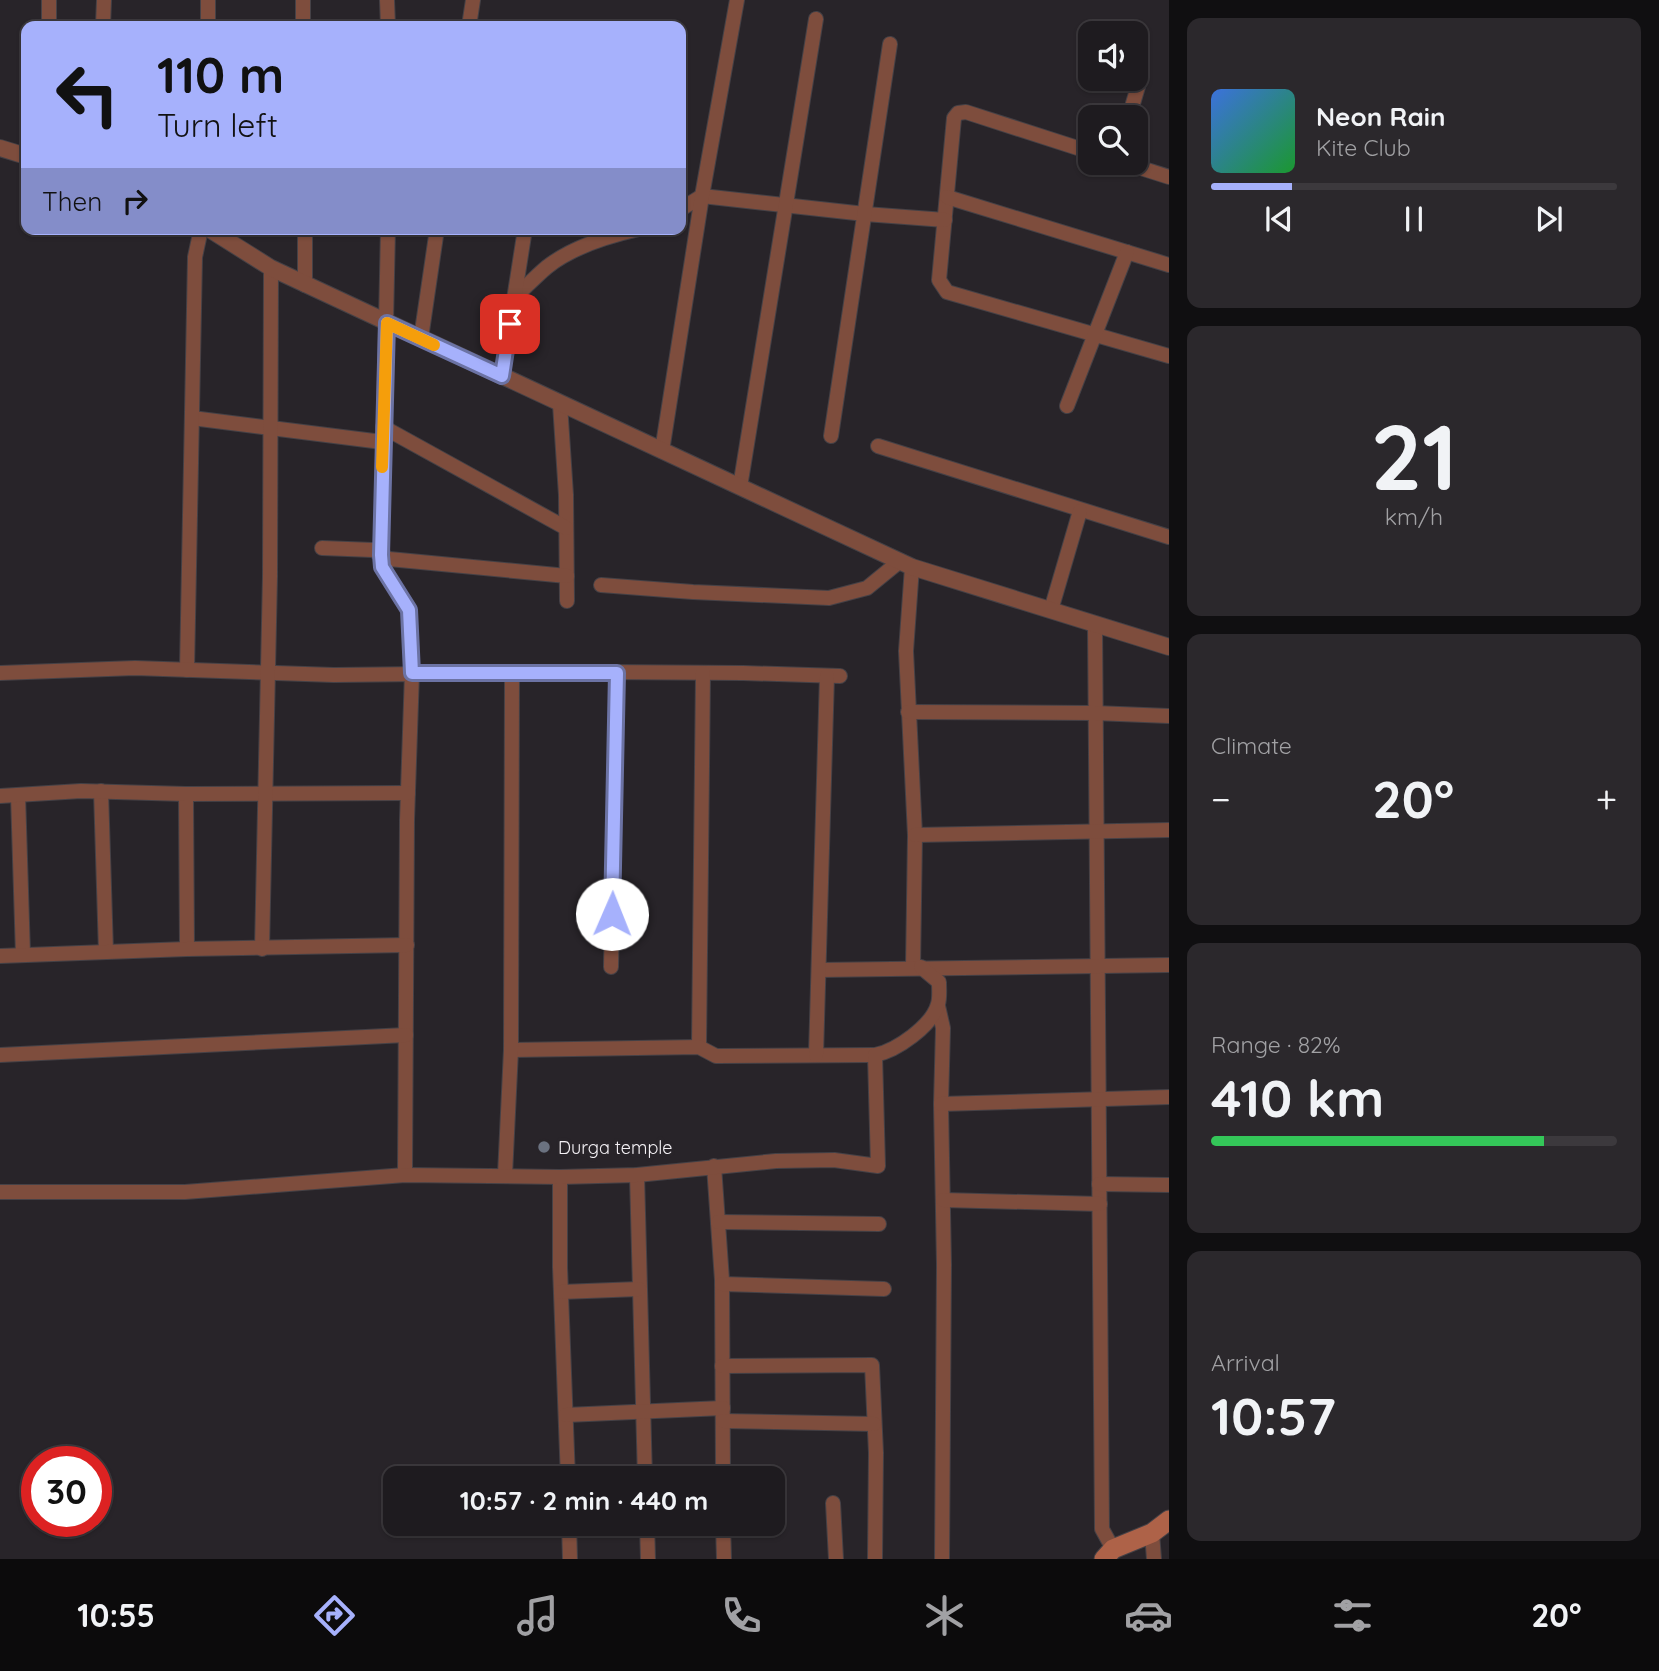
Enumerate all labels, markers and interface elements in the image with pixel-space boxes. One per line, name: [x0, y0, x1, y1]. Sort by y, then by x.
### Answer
map controls: [1078, 21, 1148, 175]
button: sound: [1078, 21, 1148, 91]
text: 110 m: [157, 44, 284, 105]
icon: left: [42, 49, 133, 140]
text: Neon Rain: [1316, 100, 1445, 133]
text: Turn left: [157, 105, 278, 145]
button: search: [1078, 105, 1148, 175]
text: Kite Club: [1316, 133, 1411, 162]
icon: right: [116, 182, 154, 220]
text: Then: [42, 185, 102, 218]
icon: previous: [1260, 200, 1298, 238]
icon: pause: [1395, 200, 1433, 238]
icon: next: [1530, 200, 1568, 238]
pin: [480, 294, 540, 354]
icon: arrive: [491, 305, 529, 343]
text: 21: [1370, 399, 1458, 513]
text: km/h: [1385, 502, 1443, 531]
text: Climate: [1211, 731, 1292, 760]
text: 20°: [1372, 766, 1454, 831]
text: −: [1211, 775, 1231, 823]
text: +: [1596, 775, 1617, 823]
position arrow: [575, 877, 649, 951]
text: Range · 82%: [1211, 1030, 1341, 1059]
text: 410 km: [1211, 1065, 1384, 1130]
place label: Durga temple: [558, 1136, 672, 1159]
marker: Durga temple: [536, 1139, 552, 1155]
text: Arrival: [1211, 1348, 1280, 1377]
text: 10:57: [1211, 1383, 1336, 1448]
speed limit sign: 30: [21, 1446, 112, 1537]
text: 10:57 · 2 min · 440 m: [460, 1484, 708, 1517]
icon: directions: [310, 1591, 359, 1640]
icon: music: [513, 1591, 562, 1640]
icon: phone: [717, 1591, 766, 1640]
icon: climate: [920, 1591, 969, 1640]
icon: car: [1124, 1591, 1173, 1640]
icon: filters: [1328, 1591, 1377, 1640]
text: 10:55: [77, 1595, 155, 1635]
text: 20°: [1531, 1595, 1582, 1635]

